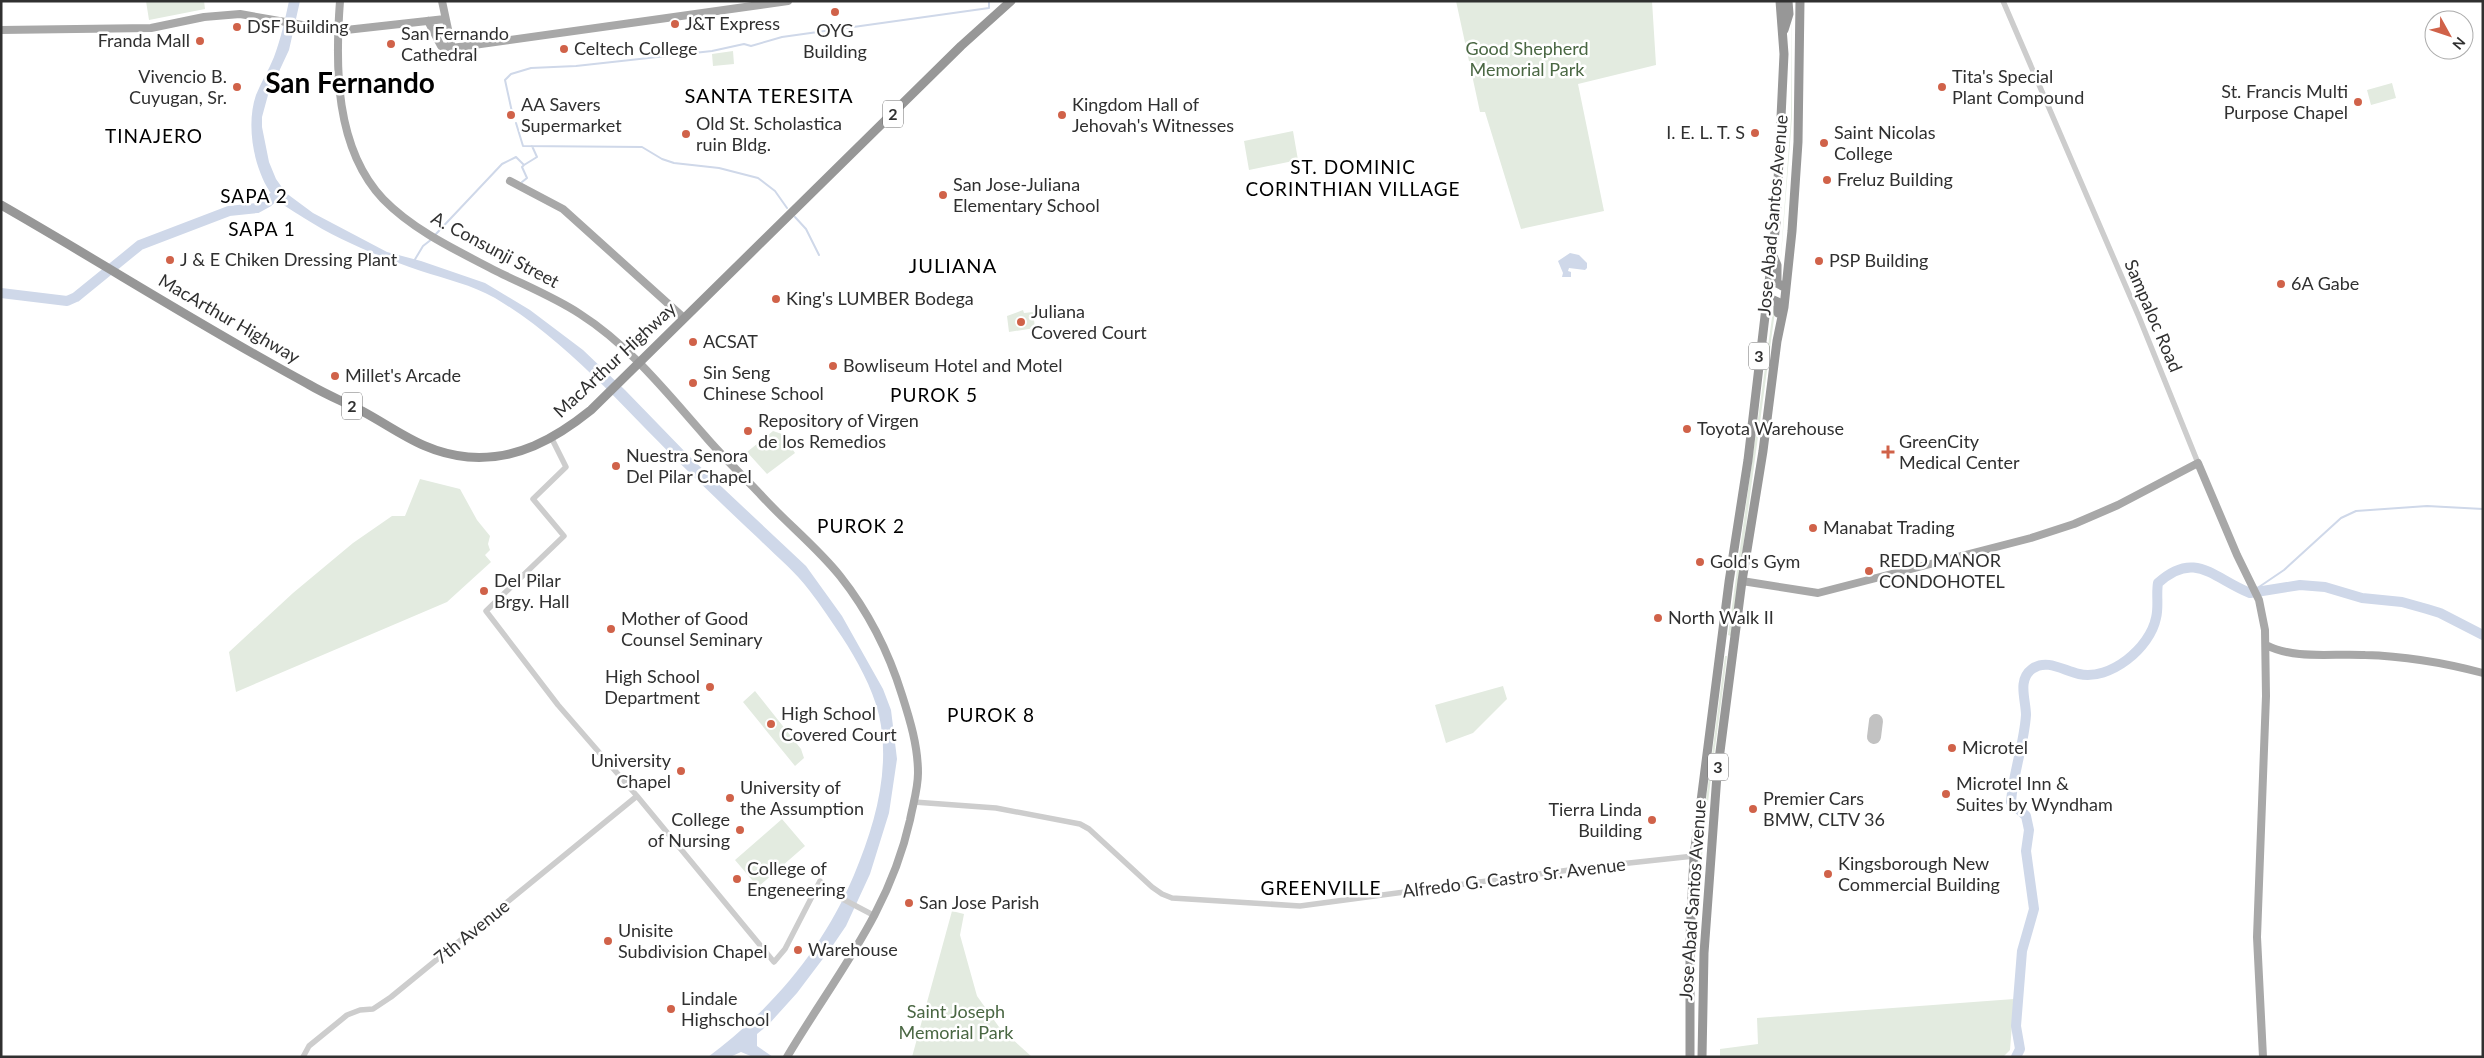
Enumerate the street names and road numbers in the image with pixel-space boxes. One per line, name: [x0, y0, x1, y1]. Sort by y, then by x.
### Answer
road number: 2: [883, 100, 903, 128]
street label: Jose Abad Santos Avenue: [1752, 114, 1792, 316]
street label: A. Consunji Street: [428, 206, 564, 292]
street label: Sampaloc Road: [2120, 256, 2187, 375]
street label: MacArthur Highway: [155, 269, 305, 368]
street label: MacArthur Highway: [549, 296, 681, 422]
road number: 3: [1749, 342, 1769, 370]
road number: 2: [342, 392, 362, 420]
road number: 3: [1708, 754, 1728, 780]
street label: Jose Abad Santos Avenue: [1674, 799, 1710, 1001]
street label: Alfredo G. Castro Sr. Avenue: [1401, 852, 1627, 902]
street label: 7th Avenue: [429, 894, 513, 968]

